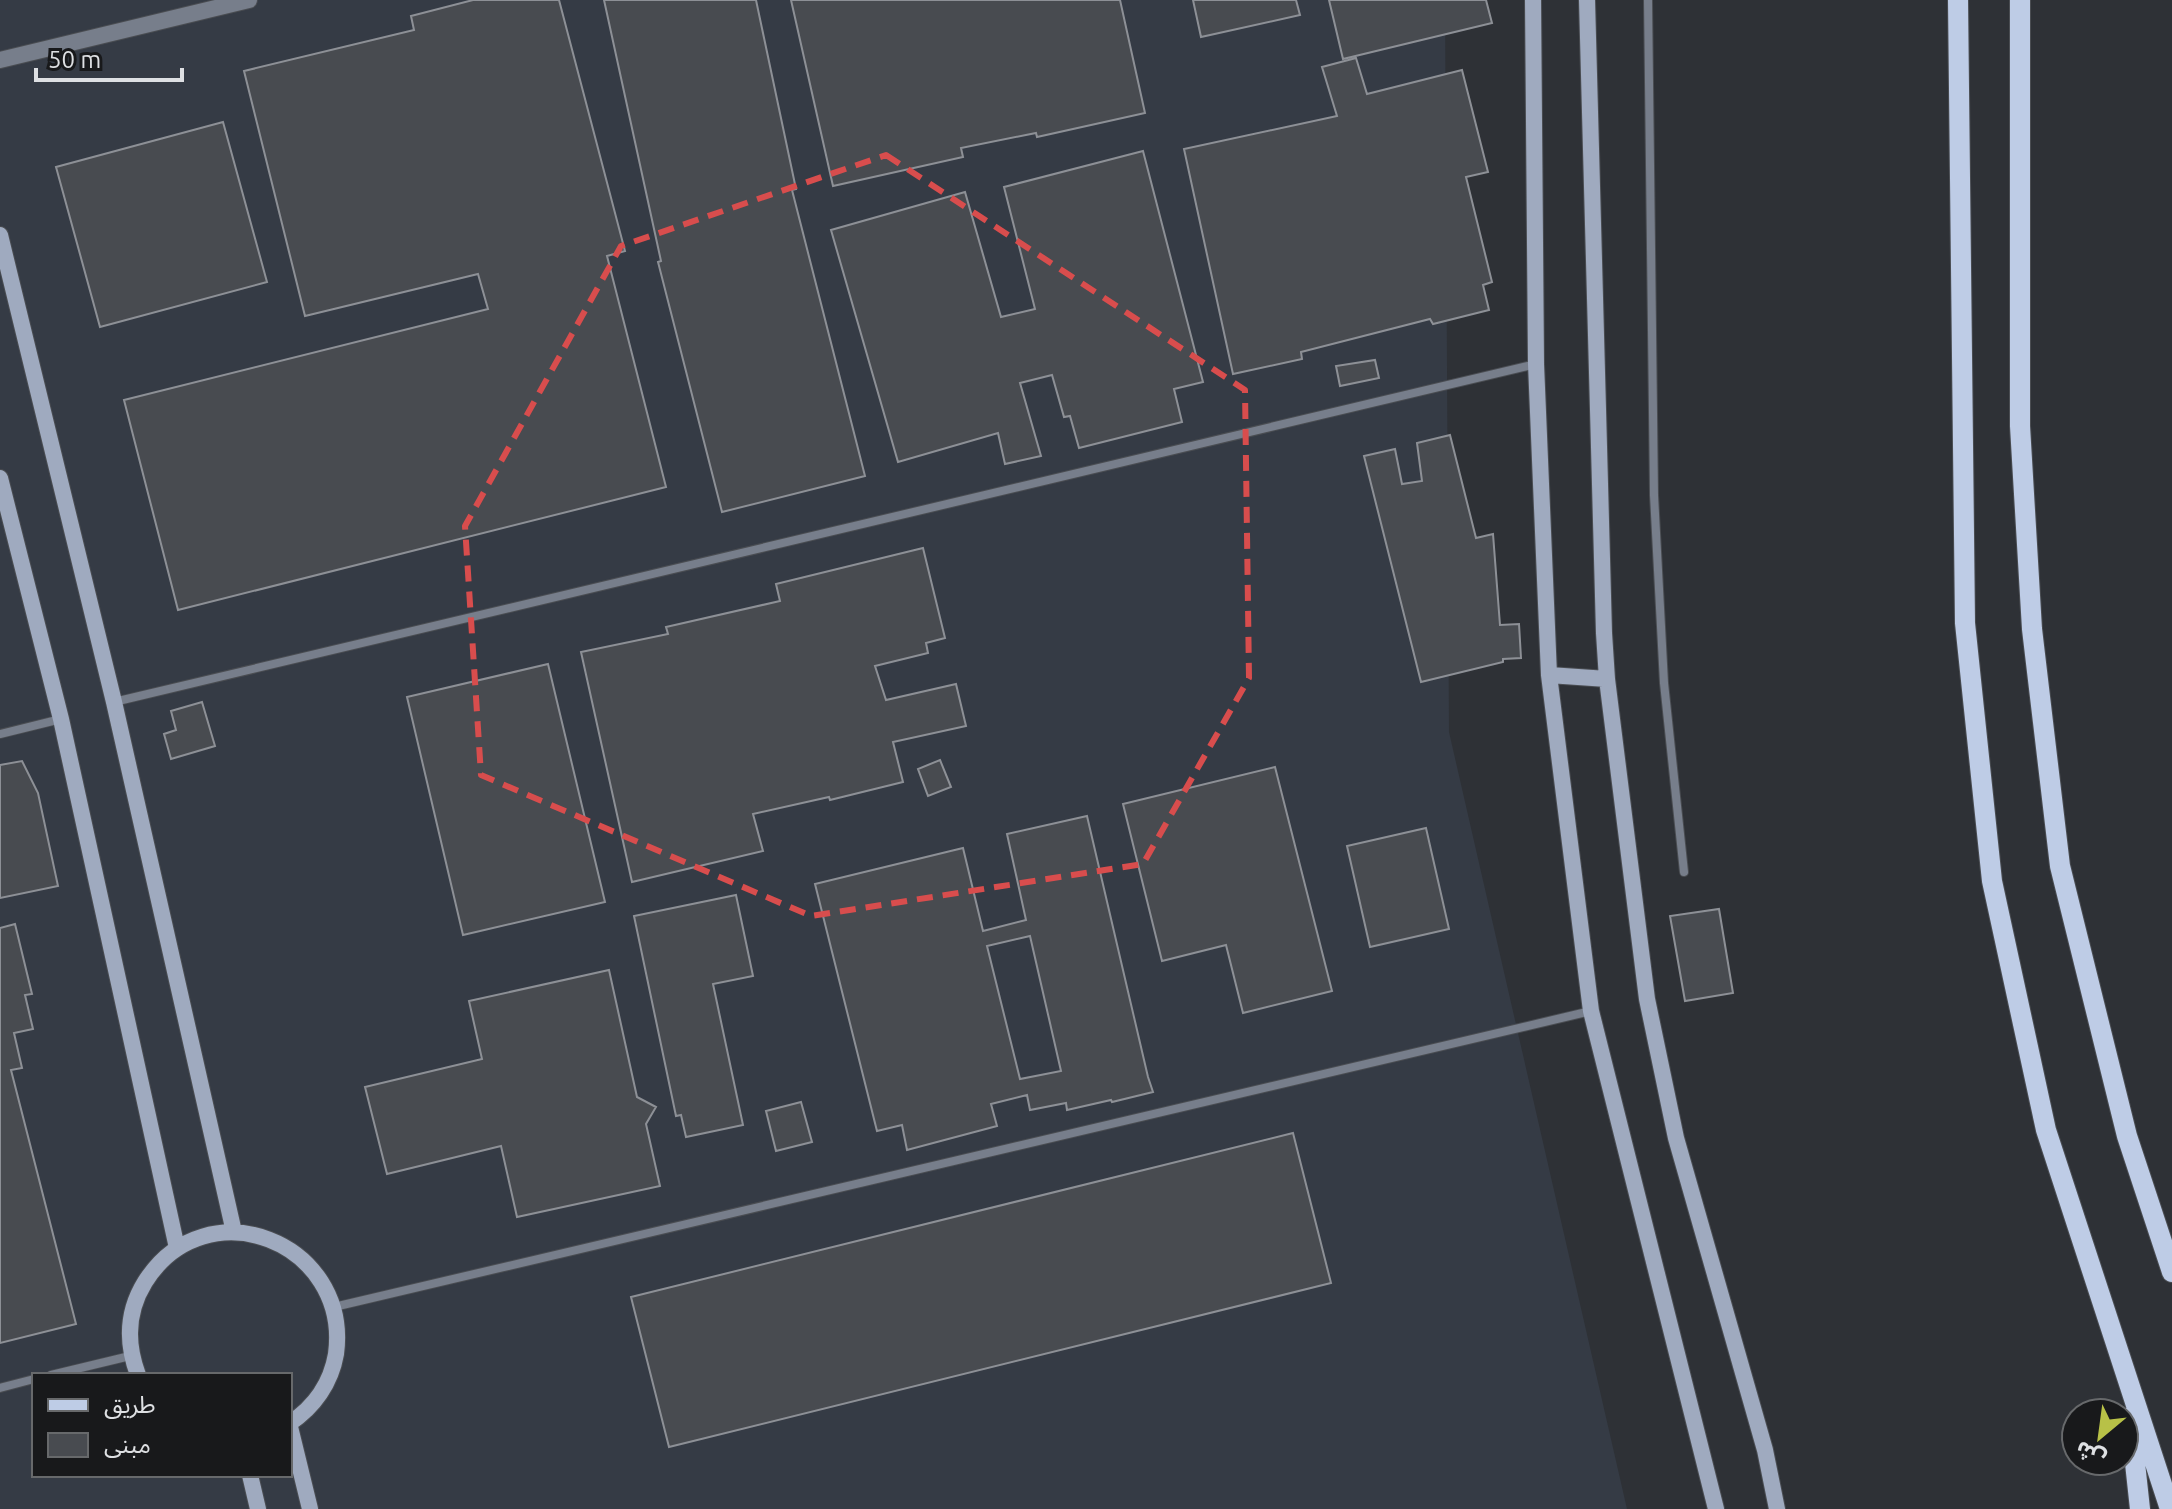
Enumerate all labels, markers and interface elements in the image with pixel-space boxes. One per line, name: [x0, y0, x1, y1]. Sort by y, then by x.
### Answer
scale bar: [36, 32, 182, 82]
text: 50 m: [48, 46, 101, 73]
legend: [32, 1373, 292, 1477]
text: طريق: [104, 1391, 156, 1420]
north arrow: [2060, 1397, 2140, 1477]
text: مبنى: [104, 1431, 151, 1458]
text: ش: [2071, 1436, 2110, 1473]

